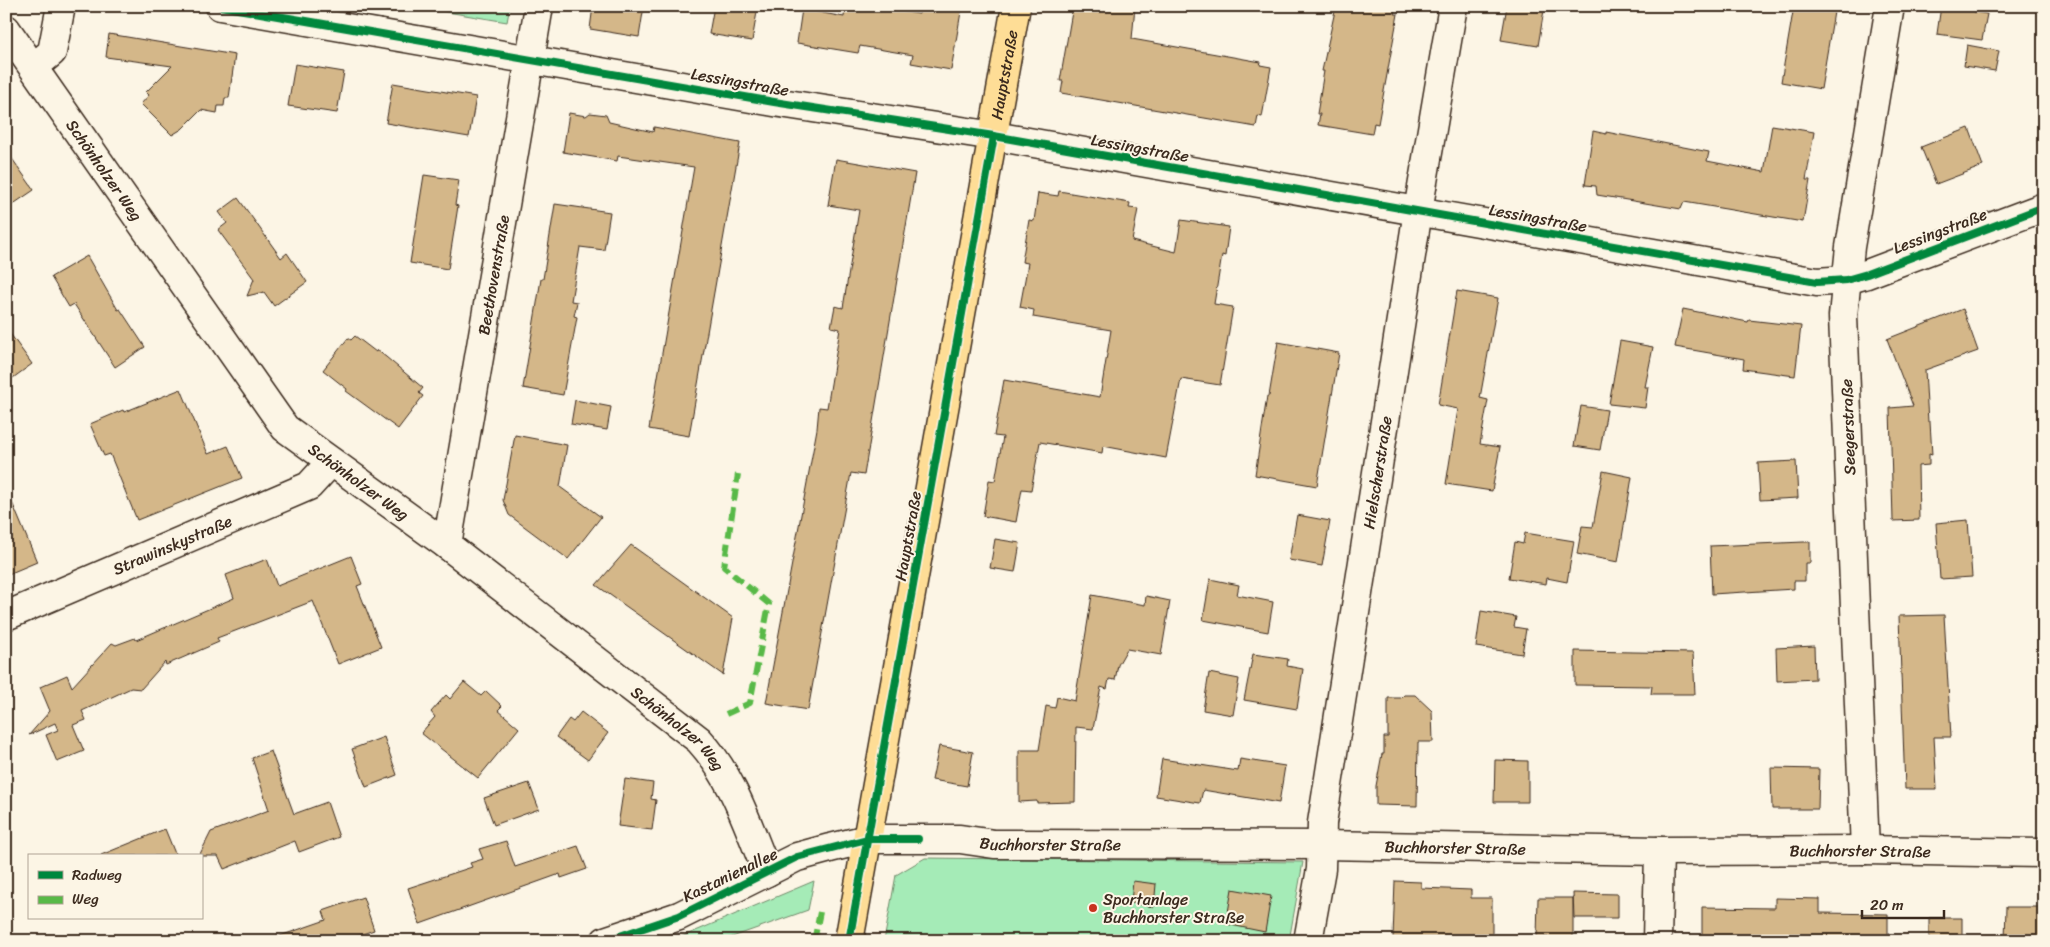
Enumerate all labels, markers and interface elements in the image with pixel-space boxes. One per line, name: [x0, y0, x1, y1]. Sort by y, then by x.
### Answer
street label: Hauptstraße: [981, 27, 1026, 122]
street label: Lessingstraße: [689, 59, 791, 105]
street label: Schönholzer Weg: [59, 113, 151, 227]
street label: Lessingstraße: [1089, 125, 1191, 171]
street label: Lessingstraße: [1487, 195, 1589, 241]
street label: Lessingstraße: [1889, 200, 1991, 262]
street label: Beethovenstraße: [469, 212, 518, 337]
street label: Seegerstraße: [1832, 378, 1864, 476]
street label: Hielscherstraße: [1354, 414, 1400, 531]
street label: Schönholzer Weg: [302, 435, 416, 528]
street label: Hauptstraße: [886, 489, 930, 583]
street label: Strawinskystraße: [108, 506, 237, 583]
street label: Schönholzer Weg: [625, 678, 733, 777]
street label: Buchhorster Straße: [978, 828, 1121, 859]
street label: Buchhorster Straße: [1384, 832, 1526, 863]
street label: Buchhorster Straße: [1789, 835, 1931, 866]
street label: Kastanienallee: [677, 839, 783, 911]
legend: [28, 854, 202, 920]
text: Radweg: [72, 862, 122, 888]
place label: Sportanlage Buchhorster Straße: [1103, 885, 1244, 932]
text: Weg: [72, 886, 99, 912]
scale bar: [1862, 887, 1945, 919]
text: 20 m: [1870, 892, 1904, 918]
marker: Sportanlage Buchhorster Straße: [1087, 902, 1099, 914]

